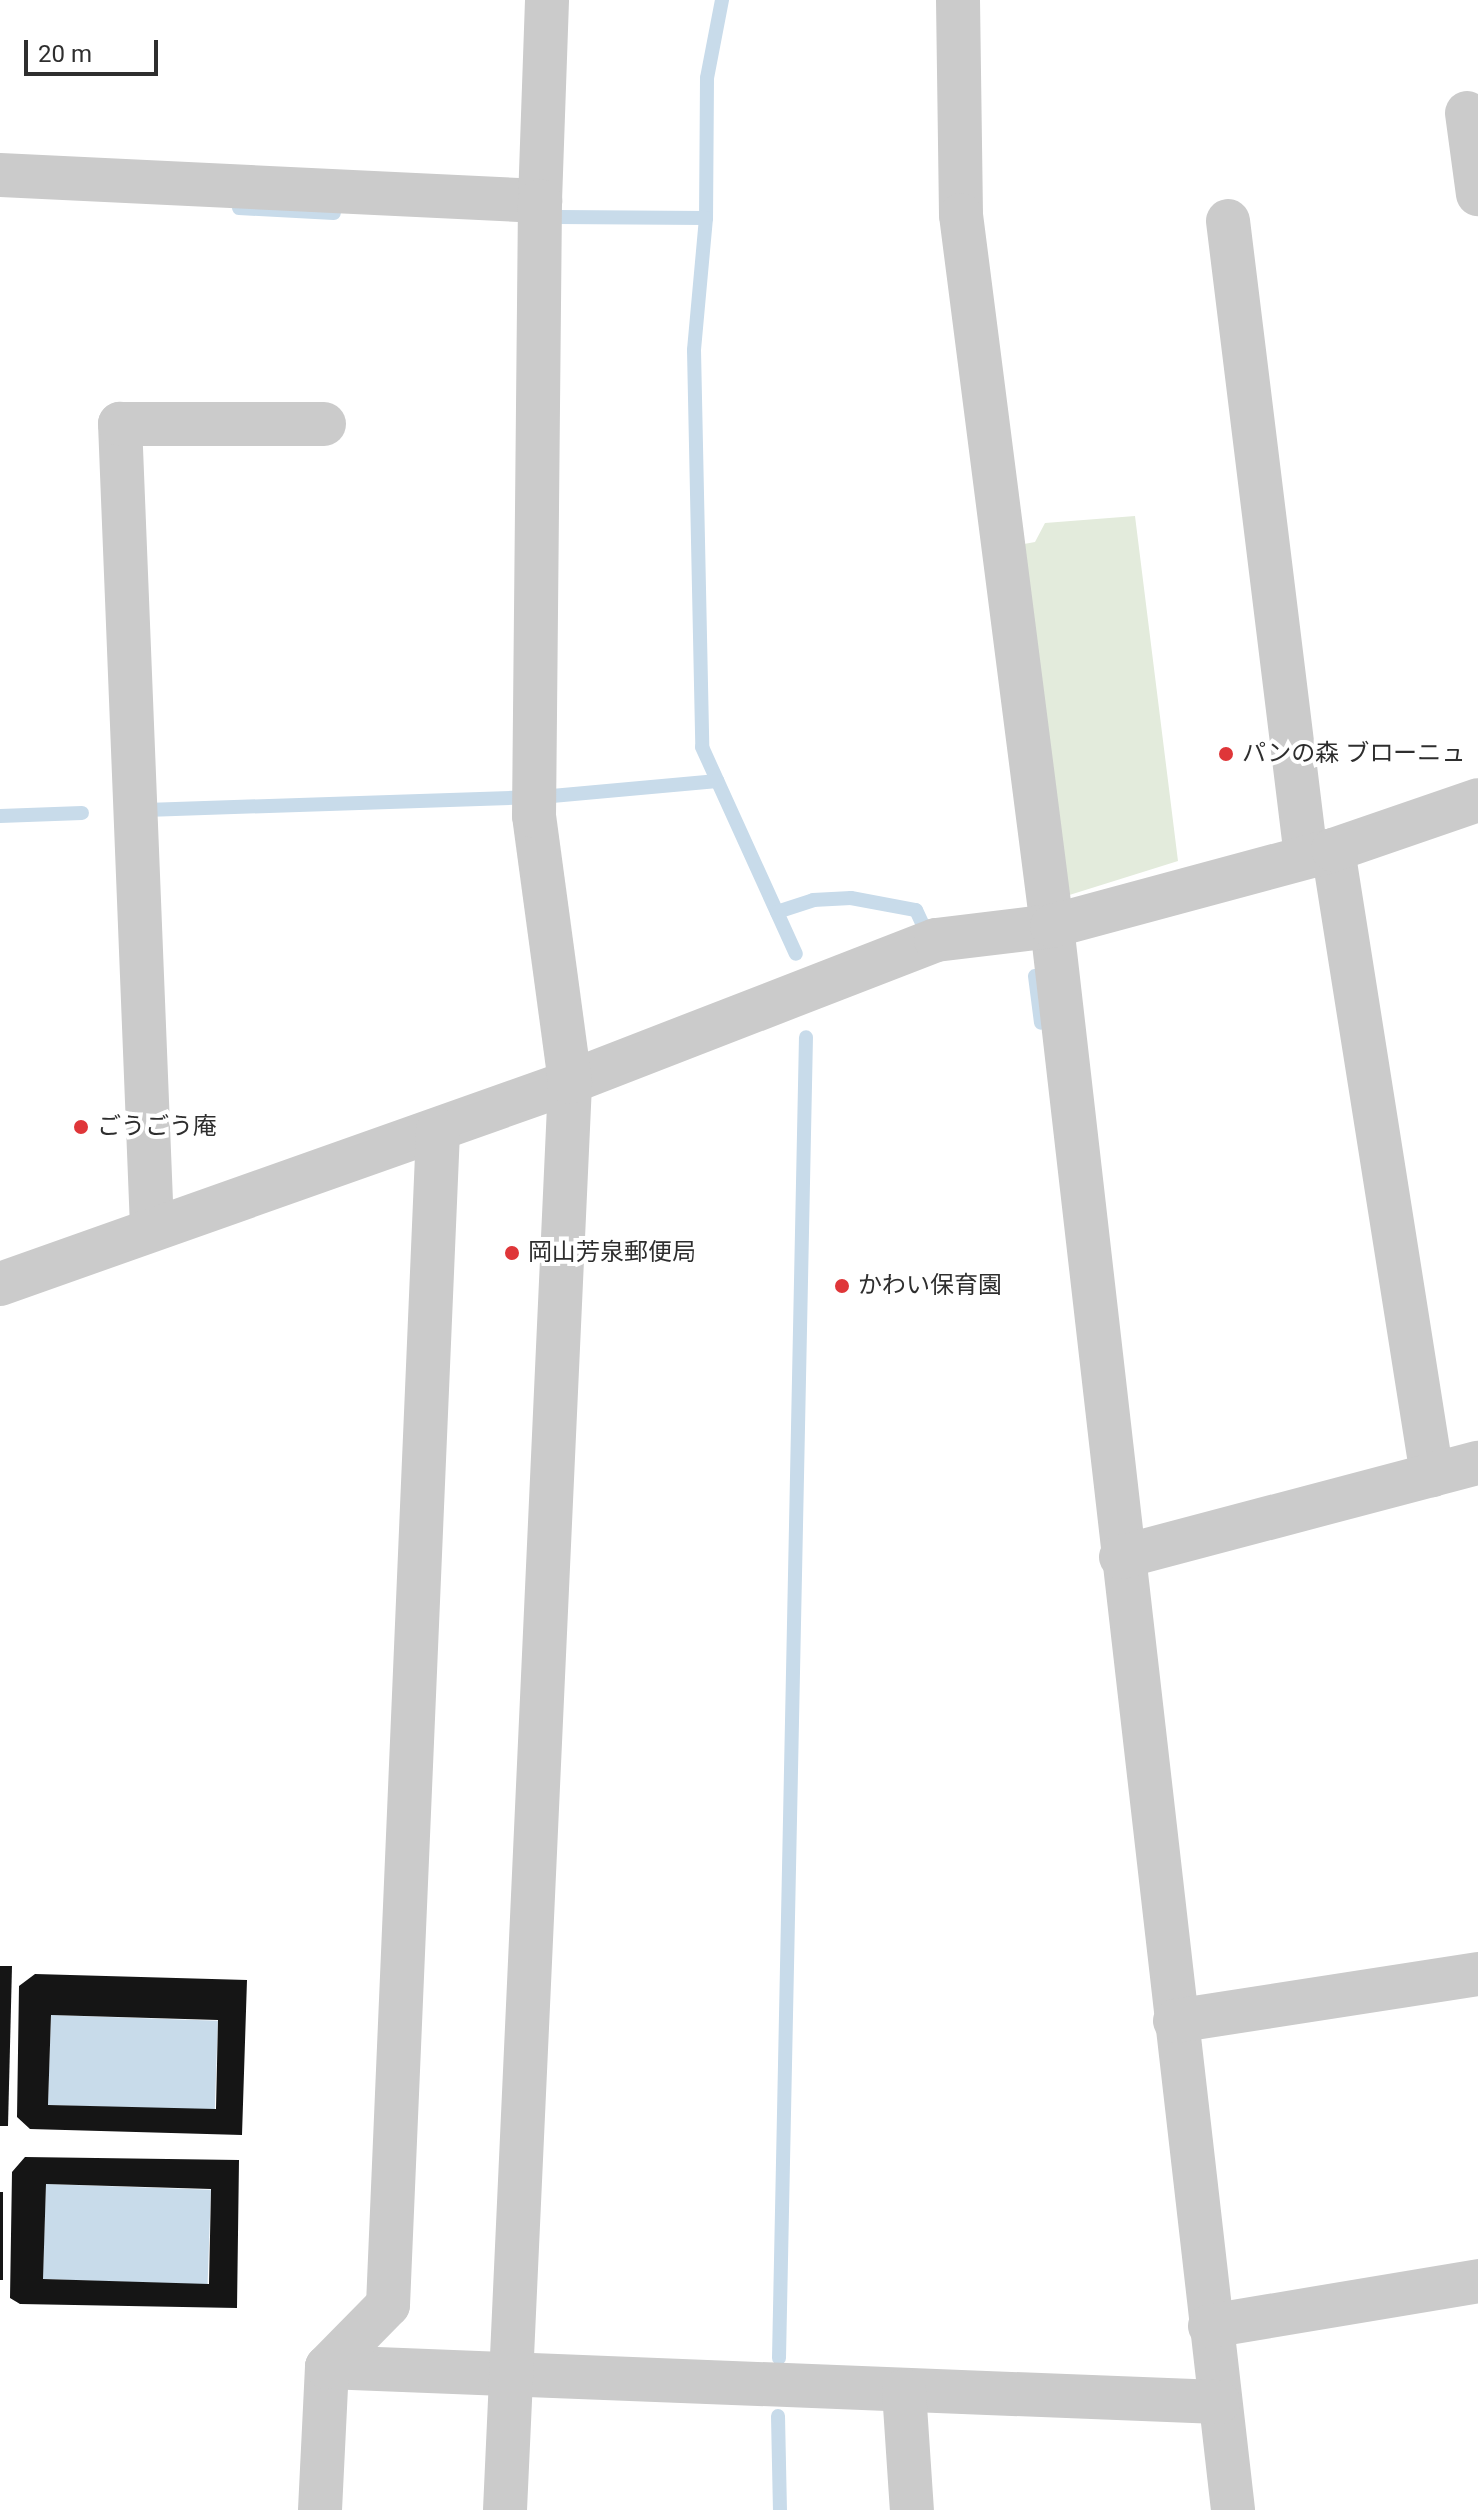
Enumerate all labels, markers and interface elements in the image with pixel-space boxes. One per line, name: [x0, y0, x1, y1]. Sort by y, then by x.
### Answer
scale bar: [28, 24, 162, 74]
text: 20 m: [38, 40, 92, 68]
place label: パンの森 ブローニュ: [1242, 740, 1464, 768]
marker: パンの森 ブローニュ: [1217, 745, 1235, 763]
place label: ごうごう庵: [97, 1113, 217, 1141]
marker: ごうごう庵: [72, 1118, 90, 1136]
place label: 岡山芳泉郵便局: [528, 1239, 696, 1267]
marker: 岡山芳泉郵便局: [503, 1244, 521, 1262]
place label: かわい保育園: [858, 1272, 1002, 1300]
marker: かわい保育園: [833, 1277, 851, 1295]

